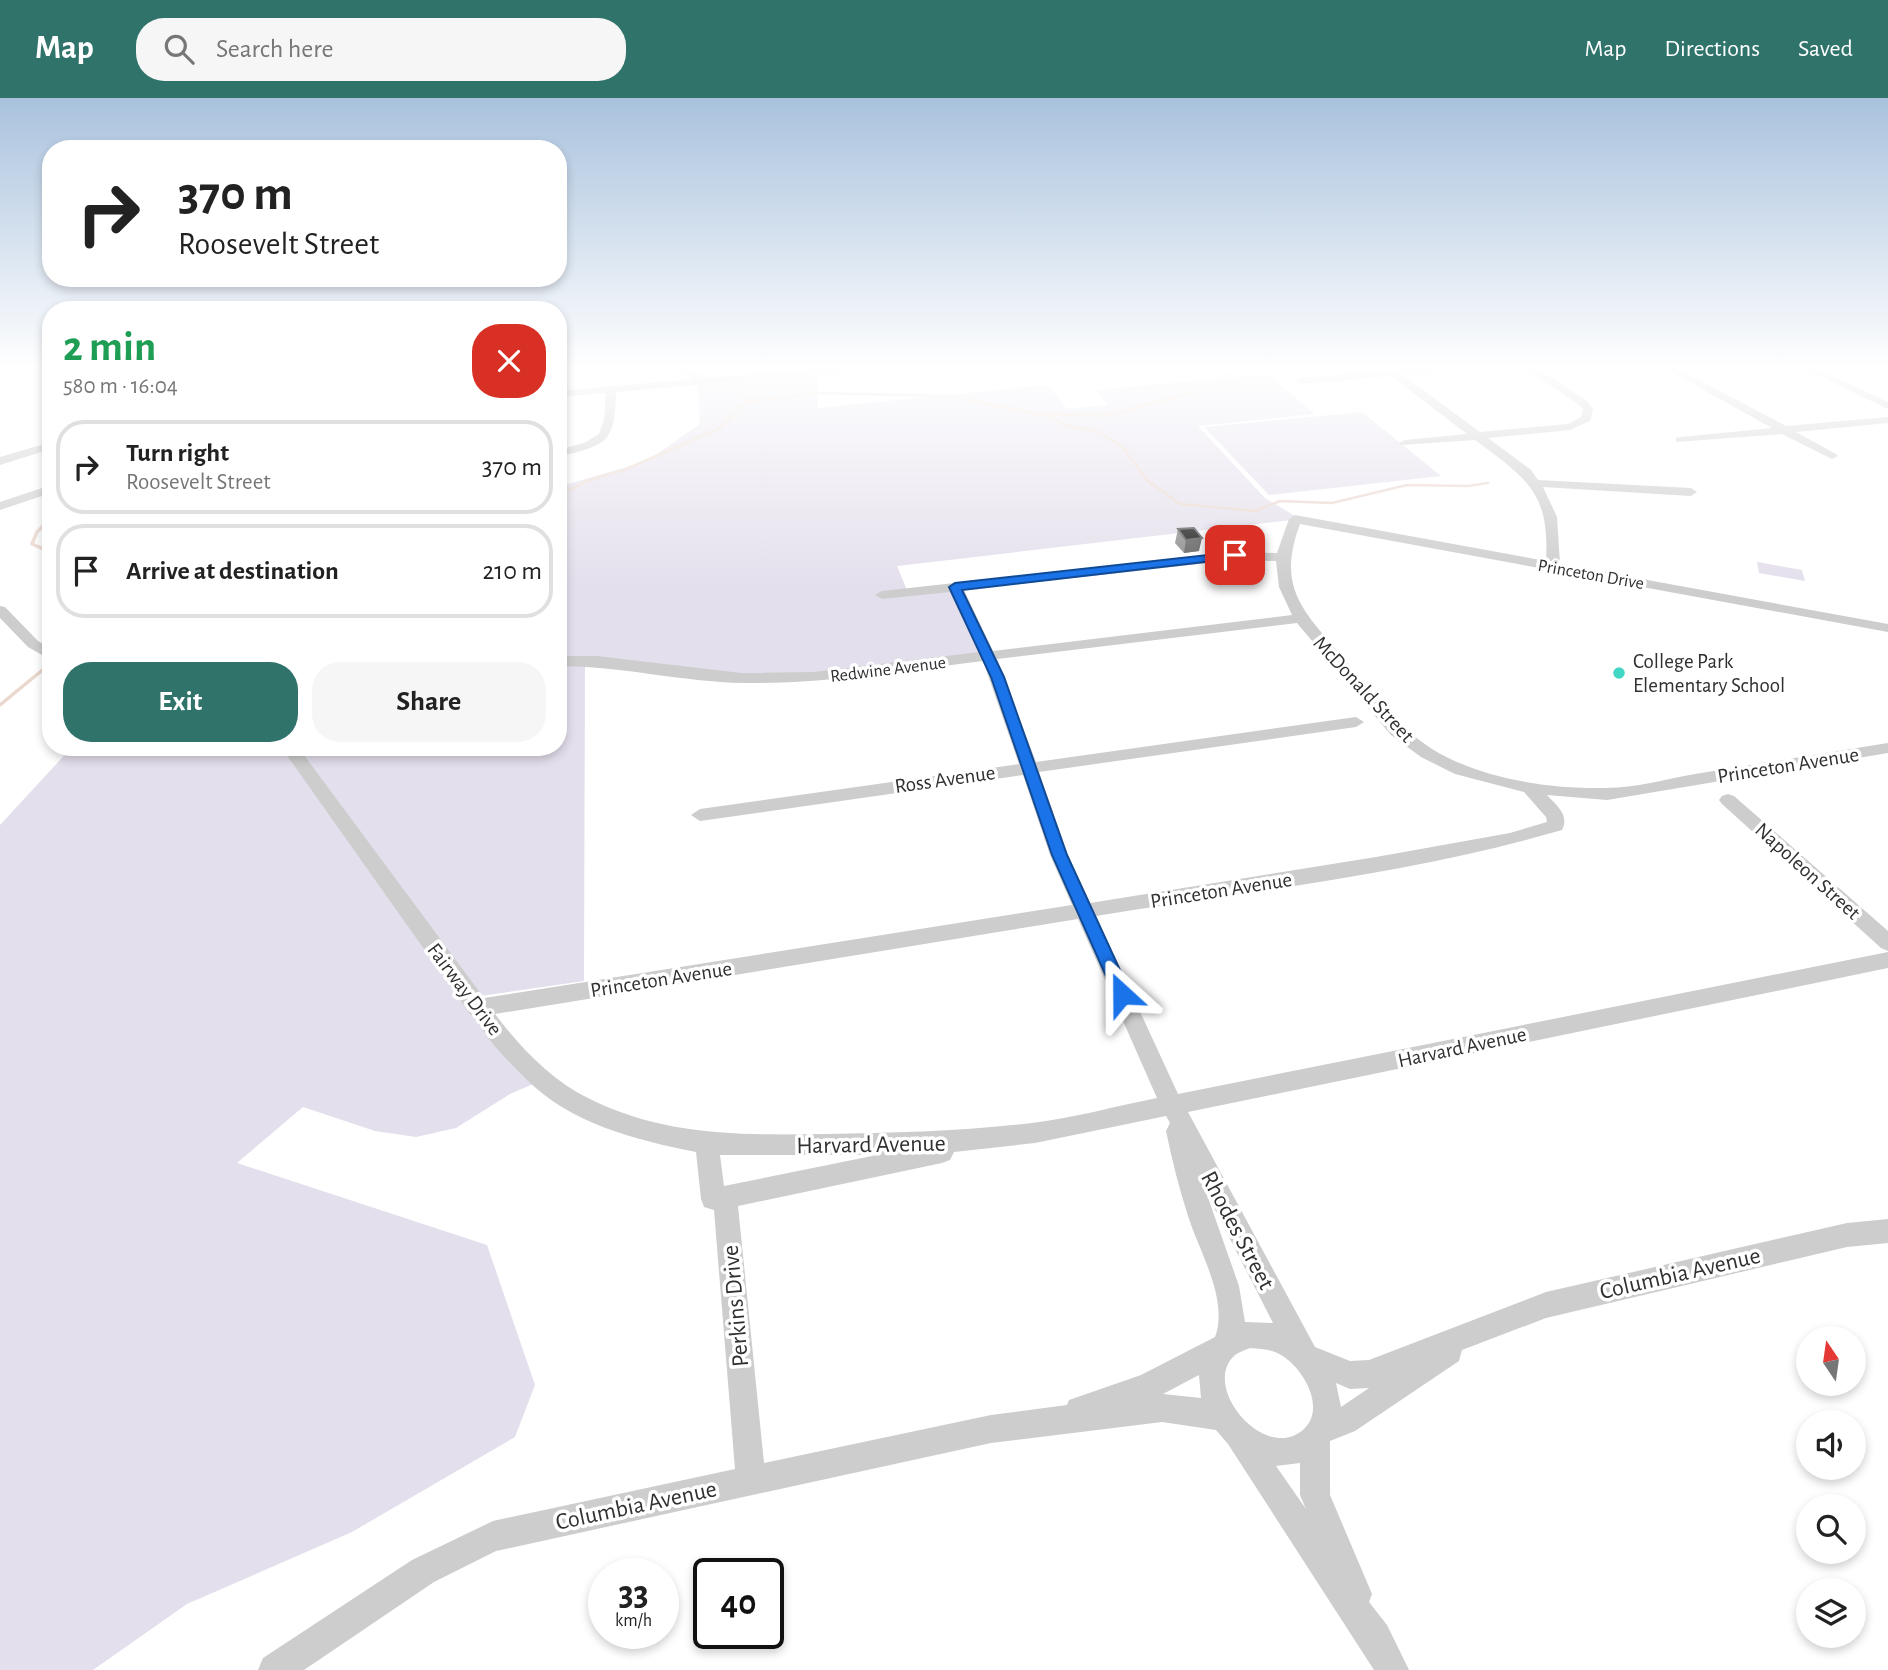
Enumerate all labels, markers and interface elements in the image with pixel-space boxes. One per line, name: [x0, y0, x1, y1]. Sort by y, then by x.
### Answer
search box: [136, 18, 626, 81]
icon: search: [160, 30, 198, 68]
text: Map: [35, 32, 94, 65]
text: Search here: [216, 36, 334, 62]
text: Map: [1584, 37, 1626, 61]
text: Directions: [1664, 37, 1760, 61]
text: Saved: [1798, 37, 1853, 61]
icon: right: [63, 168, 154, 259]
text: 370 m: [178, 170, 293, 219]
text: Roosevelt Street: [178, 228, 379, 260]
button: close: [472, 324, 546, 398]
text: 2 min: [63, 326, 156, 368]
text: 580 m · 16:04: [63, 375, 178, 398]
text: Turn right: [126, 440, 229, 466]
icon: right: [67, 448, 105, 486]
text: 370 m: [482, 454, 542, 480]
text: Roosevelt Street: [126, 471, 271, 494]
pin: [1205, 525, 1265, 585]
icon: arrive: [1216, 536, 1254, 574]
icon: arrive: [67, 552, 105, 590]
street label: Princeton Drive: [1536, 557, 1645, 593]
text: Arrive at destination: [126, 558, 339, 584]
text: 210 m: [482, 558, 542, 584]
street label: McDonald Street: [1309, 632, 1418, 747]
place label: College Park Elementary School: [1633, 651, 1785, 696]
street label: Redwine Avenue: [829, 654, 947, 686]
button: Exit: [63, 662, 298, 742]
button: Share: [312, 662, 546, 742]
marker: College Park Elementary School: [1611, 665, 1627, 681]
street label: Princeton Avenue: [1716, 744, 1860, 787]
street label: Ross Avenue: [893, 762, 997, 797]
street label: Napoleon Street: [1751, 819, 1864, 924]
street label: Princeton Avenue: [1149, 869, 1293, 912]
street label: Fairway Drive: [423, 939, 506, 1039]
position arrow: [1085, 957, 1159, 1031]
street label: Princeton Avenue: [589, 958, 733, 1001]
street label: Harvard Avenue: [1396, 1024, 1528, 1071]
street label: Harvard Avenue: [796, 1132, 946, 1158]
street label: Rhodes Street: [1196, 1167, 1278, 1294]
street label: Perkins Drive: [719, 1244, 753, 1368]
street label: Columbia Avenue: [1598, 1244, 1763, 1304]
north arrow: [1796, 1326, 1866, 1396]
map controls: [1796, 1326, 1866, 1648]
button: sound: [1796, 1410, 1866, 1480]
street label: Columbia Avenue: [553, 1477, 719, 1535]
button: search: [1796, 1494, 1866, 1564]
speed limit sign: 40: [693, 1558, 784, 1649]
text: 33: [618, 1577, 649, 1612]
button: layers: [1796, 1578, 1866, 1648]
text: km/h: [615, 1612, 652, 1630]

